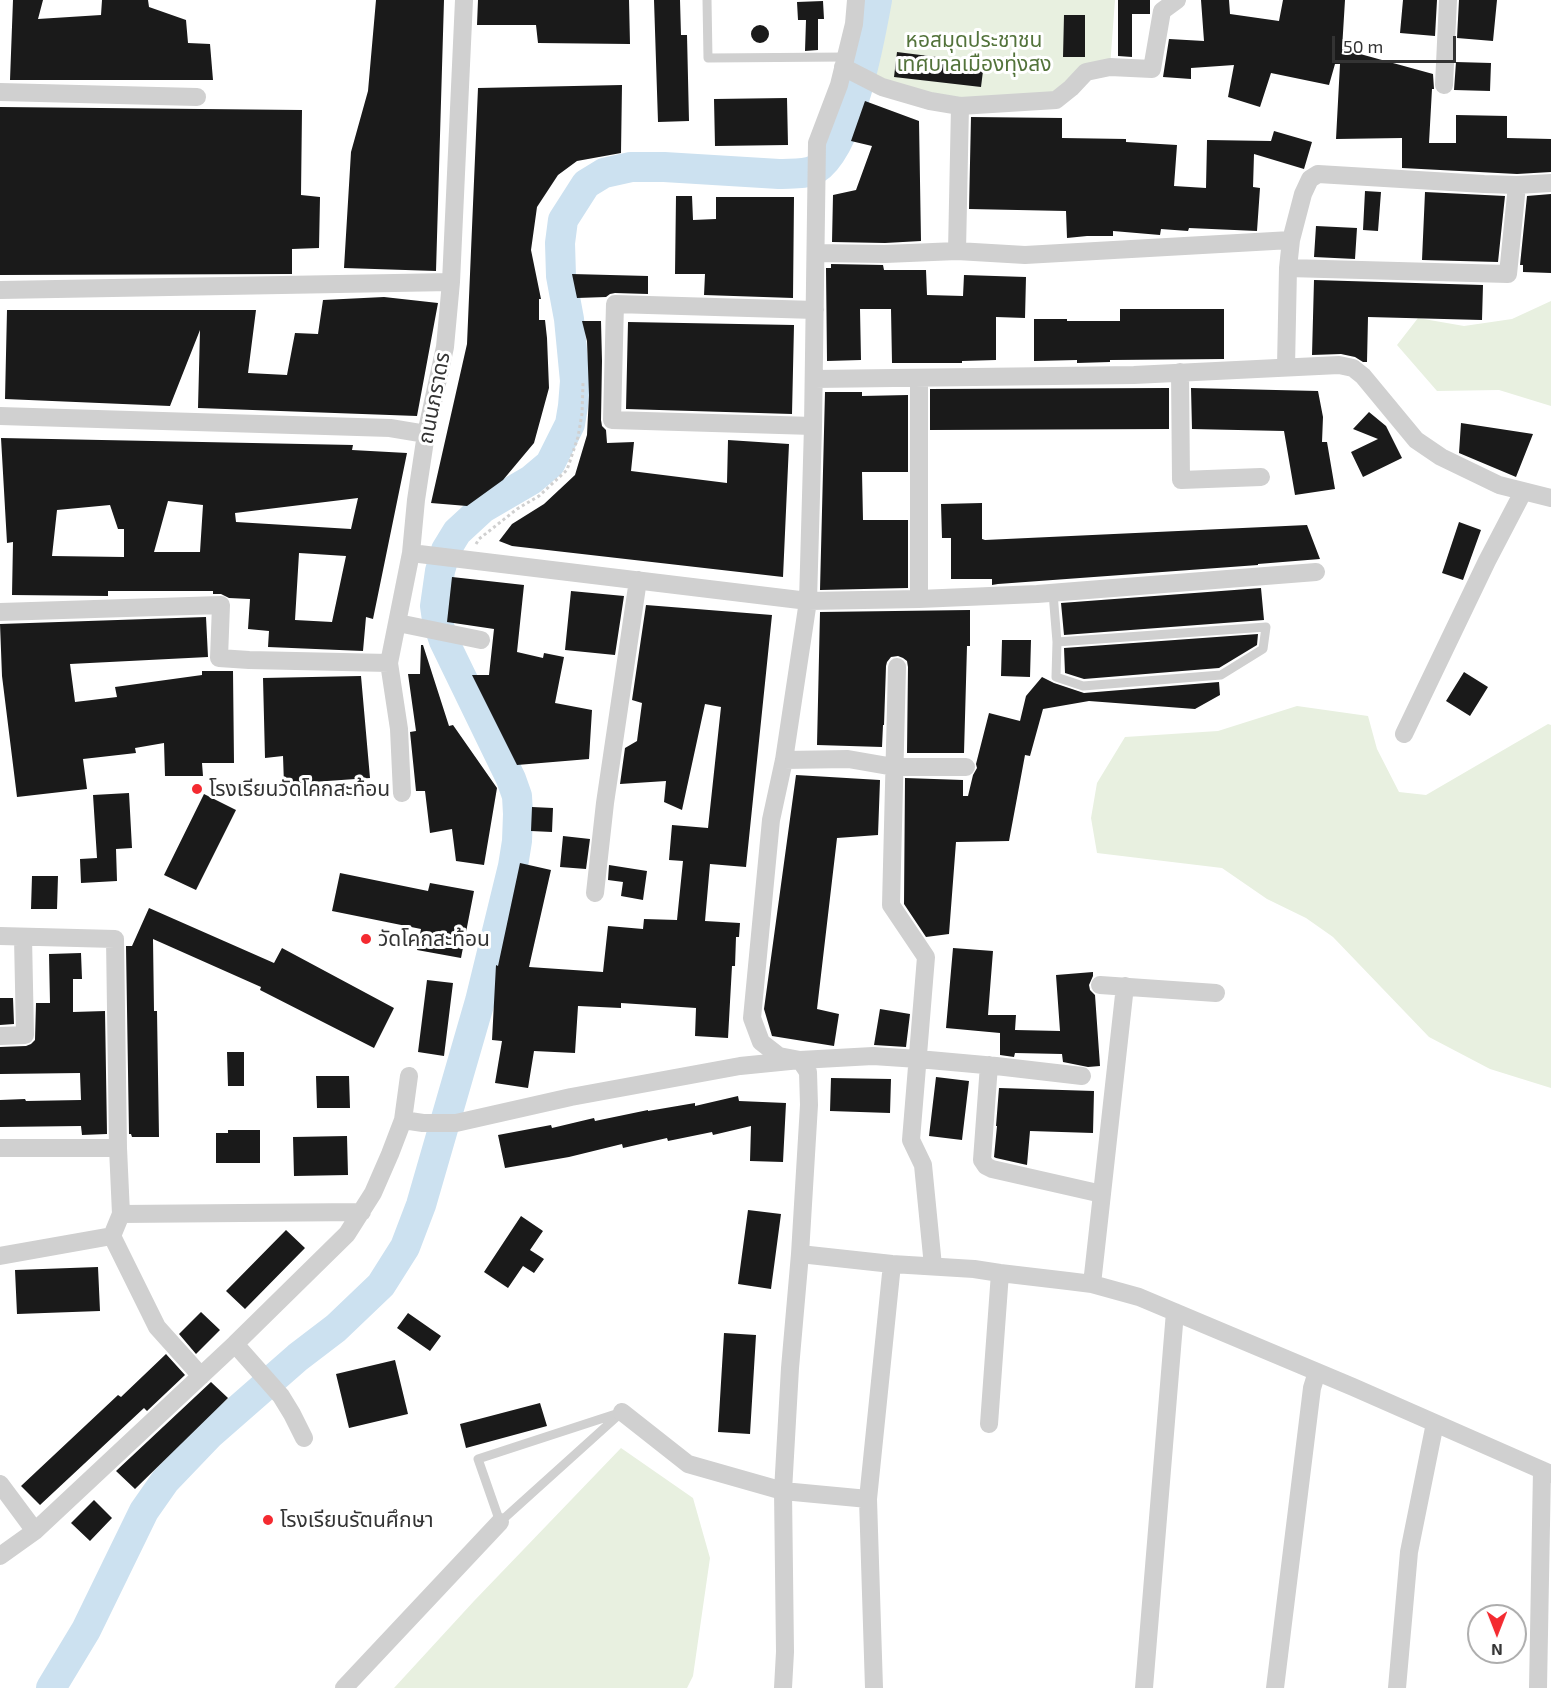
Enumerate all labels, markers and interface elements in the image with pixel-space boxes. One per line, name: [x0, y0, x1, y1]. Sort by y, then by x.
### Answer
scale bar: [1335, 24, 1460, 62]
park label: หอสมุดประชาชน เทศบาลเมืองทุ่งสง: [896, 27, 1052, 77]
text: 50 m: [1343, 35, 1383, 57]
street label: ถนนภราดร: [413, 350, 455, 446]
place label: โรงเรียนวัดโคกสะท้อน: [209, 776, 390, 802]
marker: โรงเรียนวัดโคกสะท้อน: [190, 782, 204, 796]
place label: วัดโคกสะท้อน: [378, 926, 490, 952]
marker: วัดโคกสะท้อน: [359, 932, 373, 946]
place label: โรงเรียนรัตนศึกษา: [280, 1507, 434, 1533]
marker: โรงเรียนรัตนศึกษา: [261, 1513, 275, 1527]
north arrow: [1467, 1604, 1527, 1664]
text: N: [1491, 1641, 1503, 1660]

